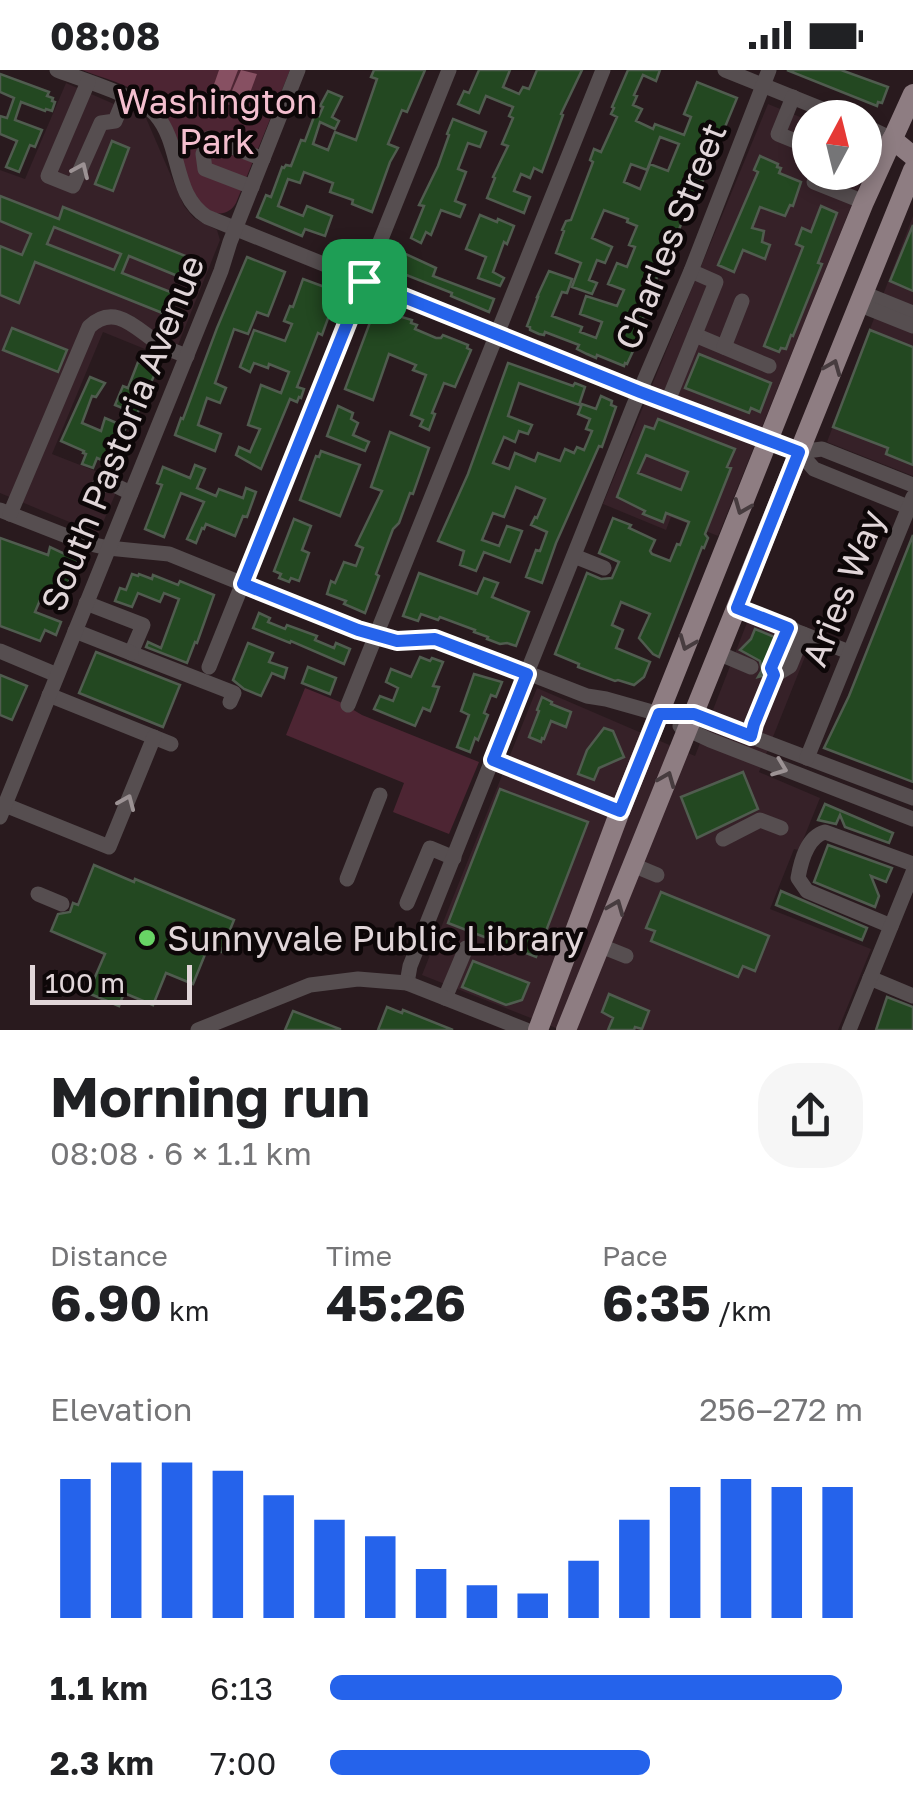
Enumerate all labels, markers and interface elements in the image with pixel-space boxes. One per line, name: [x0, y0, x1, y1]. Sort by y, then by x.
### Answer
text: 08:08: [50, 13, 160, 58]
park label: Washington Park: [116, 80, 318, 162]
north arrow: [792, 100, 882, 190]
map controls: [792, 100, 882, 190]
street label: Charles Street: [605, 116, 735, 356]
one-way arrow: [69, 162, 89, 180]
pin: [322, 239, 407, 324]
street label: South Pastoria Avenue: [31, 249, 213, 617]
icon: arrive: [337, 254, 392, 309]
one-way arrow: [822, 359, 842, 377]
one-way arrow: [734, 497, 754, 514]
street label: Aries Way: [793, 504, 893, 672]
one-way arrow: [679, 633, 699, 651]
one-way arrow: [771, 756, 788, 776]
one-way arrow: [656, 772, 676, 789]
one-way arrow: [116, 794, 136, 812]
one-way arrow: [605, 899, 625, 917]
place label: Sunnyvale Public Library: [167, 917, 584, 959]
marker: Sunnyvale Public Library: [136, 927, 158, 949]
scale bar: [30, 960, 192, 1004]
text: 100 m: [45, 966, 125, 999]
text: Morning run: [50, 1063, 370, 1129]
button: share: [758, 1063, 863, 1168]
text: 08:08 · 6 × 1.1 km: [50, 1134, 312, 1172]
text: Distance: [50, 1239, 168, 1272]
text: Time: [326, 1239, 392, 1272]
text: Pace: [602, 1239, 667, 1272]
text: 6.90: [50, 1272, 162, 1332]
text: 45:26: [326, 1272, 466, 1332]
text: 6:35: [602, 1272, 711, 1332]
text: km: [162, 1294, 210, 1327]
text: /km: [711, 1294, 772, 1327]
text: Elevation: [50, 1390, 192, 1428]
text: 256–272 m: [699, 1390, 863, 1428]
text: 1.1 km: [50, 1669, 148, 1707]
text: 6:13: [210, 1669, 273, 1707]
text: 2.3 km: [50, 1744, 154, 1782]
text: 7:00: [210, 1744, 276, 1782]

